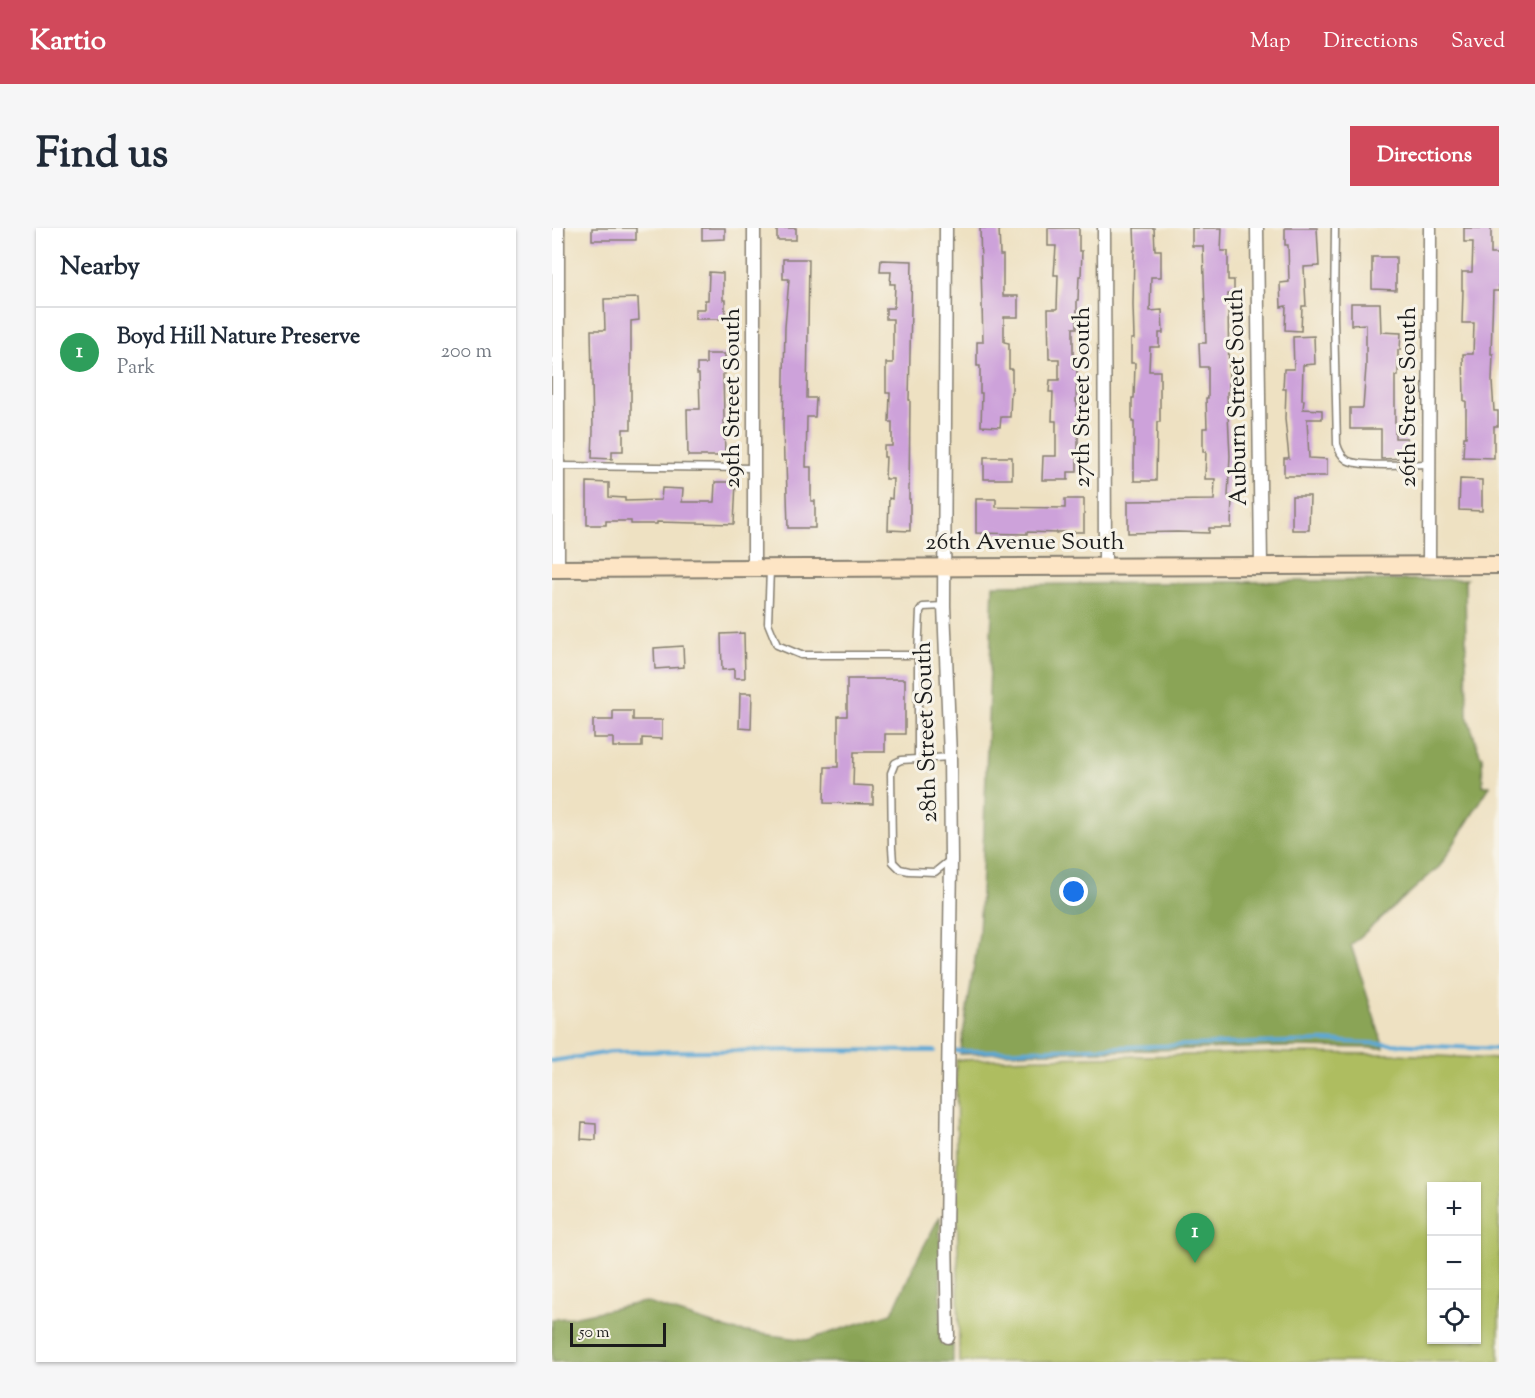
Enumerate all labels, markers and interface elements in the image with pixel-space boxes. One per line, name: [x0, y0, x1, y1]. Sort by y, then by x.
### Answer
text: Kartio: [30, 22, 106, 62]
text: Map: [1250, 27, 1290, 57]
text: Directions: [1323, 27, 1418, 57]
text: Saved: [1451, 27, 1505, 57]
text: Find us: [36, 126, 168, 186]
button: Directions: [1350, 126, 1499, 186]
text: Nearby: [60, 249, 140, 286]
street label: Auburn Street South: [1219, 288, 1257, 506]
street label: 27th Street South: [1066, 306, 1100, 488]
street label: 26th Street South: [1392, 306, 1426, 488]
street label: 29th Street South: [716, 308, 750, 488]
text: Boyd Hill Nature Preserve: [117, 322, 360, 354]
text: 1: [76, 338, 83, 367]
text: 200 m: [441, 338, 492, 367]
text: Park: [117, 354, 155, 383]
street label: 26th Avenue South: [925, 526, 1125, 560]
street label: 28th Street South: [907, 641, 947, 823]
your location: [1059, 877, 1088, 906]
map controls: [1427, 1182, 1481, 1344]
button: +: [1427, 1182, 1481, 1236]
pin: 1: [1176, 1214, 1214, 1263]
button: −: [1427, 1236, 1481, 1290]
button: locate: [1427, 1290, 1481, 1344]
scale bar: [570, 1320, 666, 1348]
text: 50 m: [579, 1322, 610, 1345]

